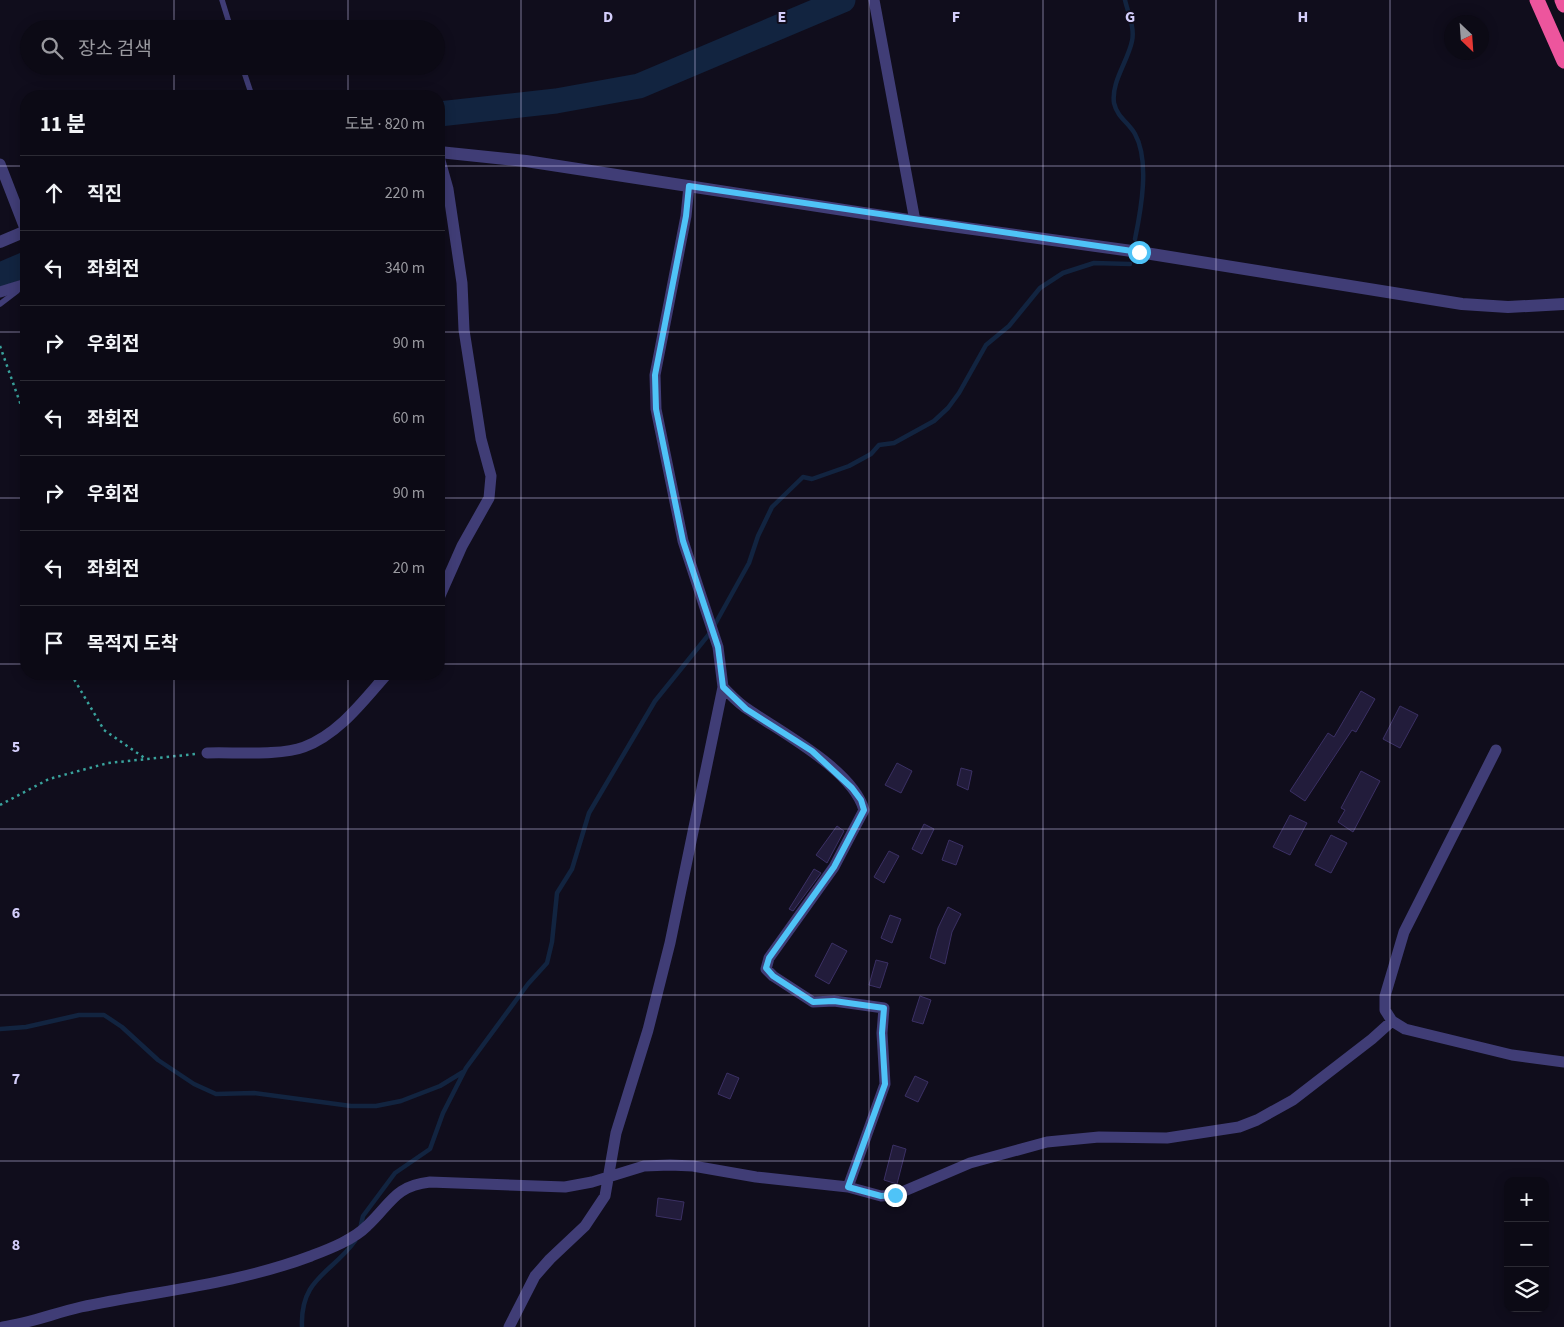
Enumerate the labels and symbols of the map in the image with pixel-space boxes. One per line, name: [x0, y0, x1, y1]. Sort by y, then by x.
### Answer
text: D: [603, 6, 613, 28]
text: E: [778, 6, 786, 28]
text: F: [952, 6, 960, 28]
text: G: [1125, 6, 1135, 28]
text: H: [1298, 6, 1308, 28]
north arrow: [1444, 15, 1489, 60]
route start: [1128, 241, 1151, 264]
text: 5: [12, 736, 20, 758]
text: 6: [12, 902, 20, 924]
text: 7: [12, 1068, 20, 1090]
route end: [884, 1184, 907, 1207]
text: 8: [12, 1234, 20, 1256]

